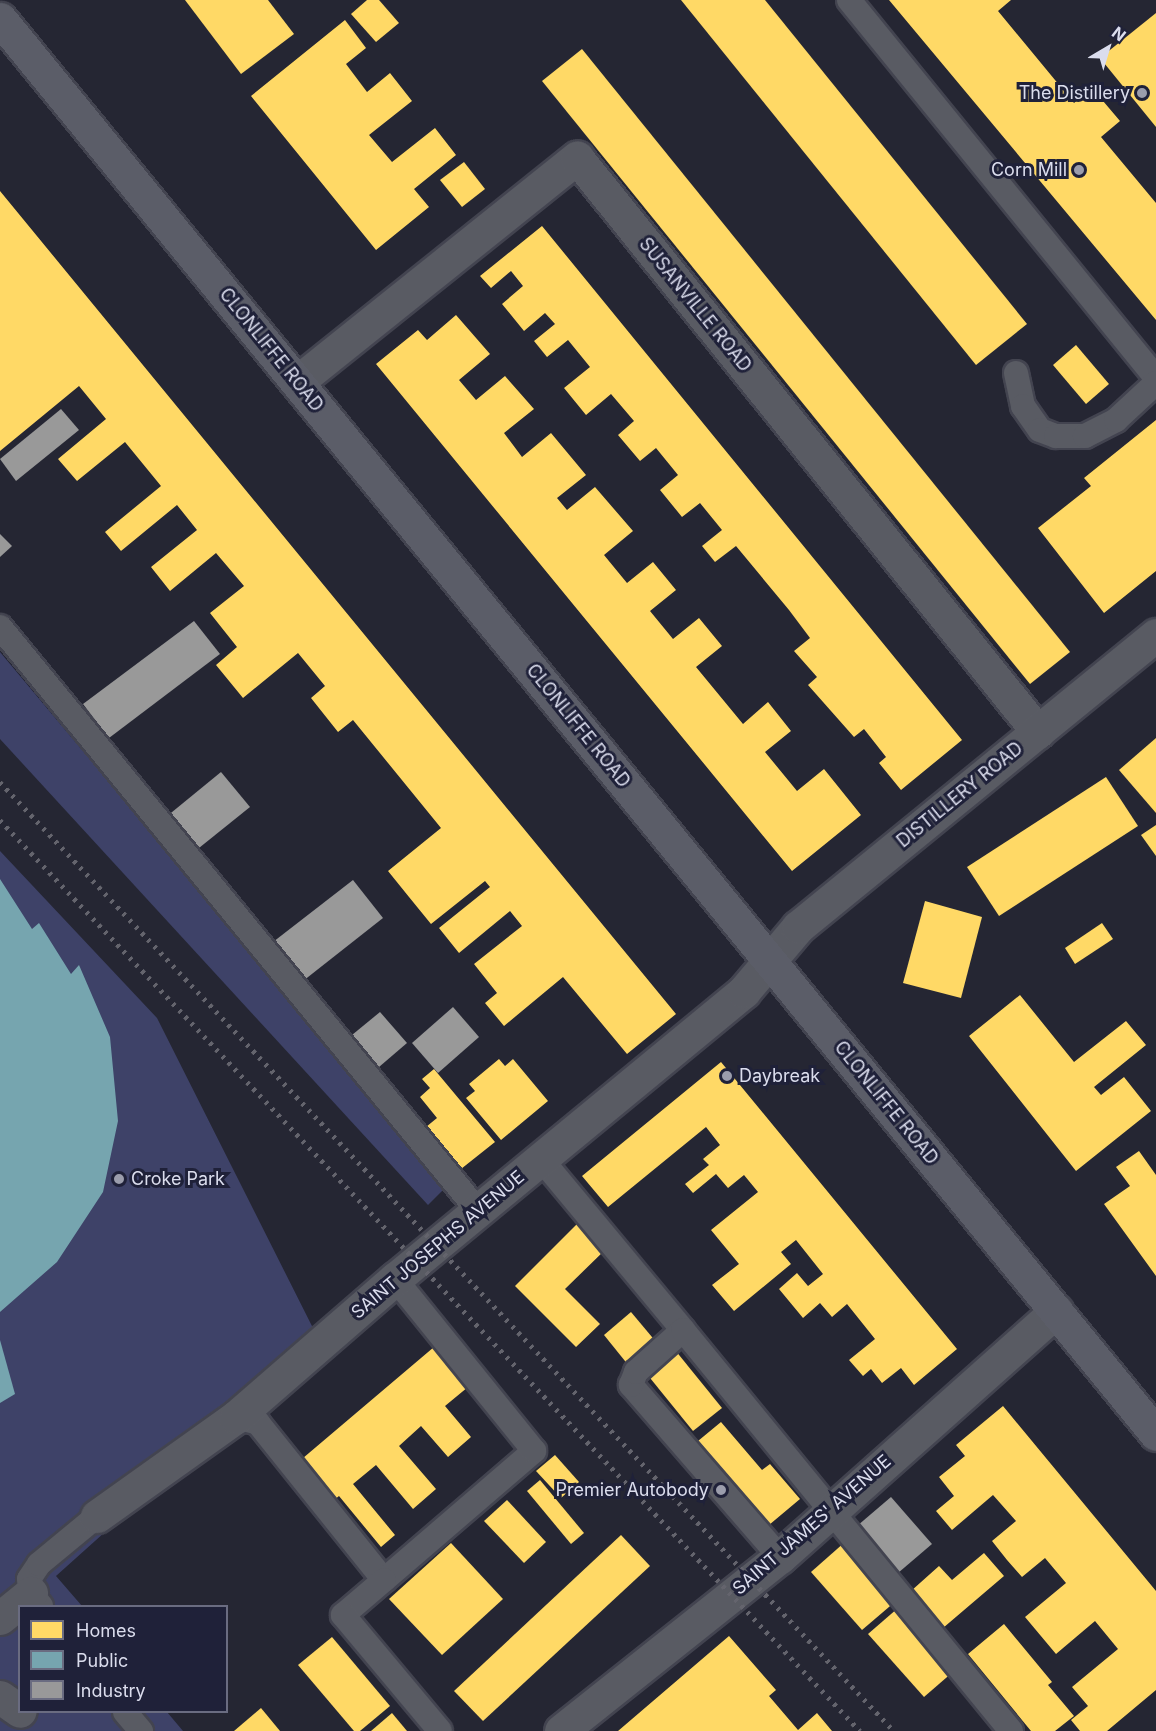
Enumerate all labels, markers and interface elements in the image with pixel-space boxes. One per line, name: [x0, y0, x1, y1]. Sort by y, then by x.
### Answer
north arrow: [1078, 18, 1138, 78]
text: N: [1108, 22, 1130, 45]
place label: The Distillery: [1019, 82, 1130, 104]
marker: The Distillery: [1135, 86, 1149, 100]
place label: Corn Mill: [991, 159, 1067, 181]
marker: Corn Mill: [1072, 163, 1086, 177]
street label: SUSANVILLE ROAD: [634, 234, 756, 376]
street label: CLONLIFFE ROAD: [215, 284, 327, 416]
street label: CLONLIFFE ROAD: [522, 660, 634, 792]
street label: DISTILLERY ROAD: [893, 738, 1027, 852]
street label: CLONLIFFE ROAD: [830, 1037, 942, 1169]
place label: Daybreak: [739, 1065, 820, 1087]
marker: Daybreak: [720, 1069, 734, 1083]
street label: SAINT JOSEPHS AVENUE: [347, 1166, 529, 1324]
place label: Croke Park: [131, 1168, 225, 1190]
marker: Croke Park: [112, 1172, 126, 1186]
street label: SAINT JAMES' AVENUE: [728, 1450, 896, 1600]
place label: Premier Autobody: [555, 1479, 709, 1501]
marker: Premier Autobody: [714, 1483, 728, 1497]
legend: [18, 1605, 228, 1713]
text: Homes: [76, 1620, 136, 1641]
text: Public: [76, 1650, 128, 1671]
text: Industry: [76, 1680, 146, 1701]

